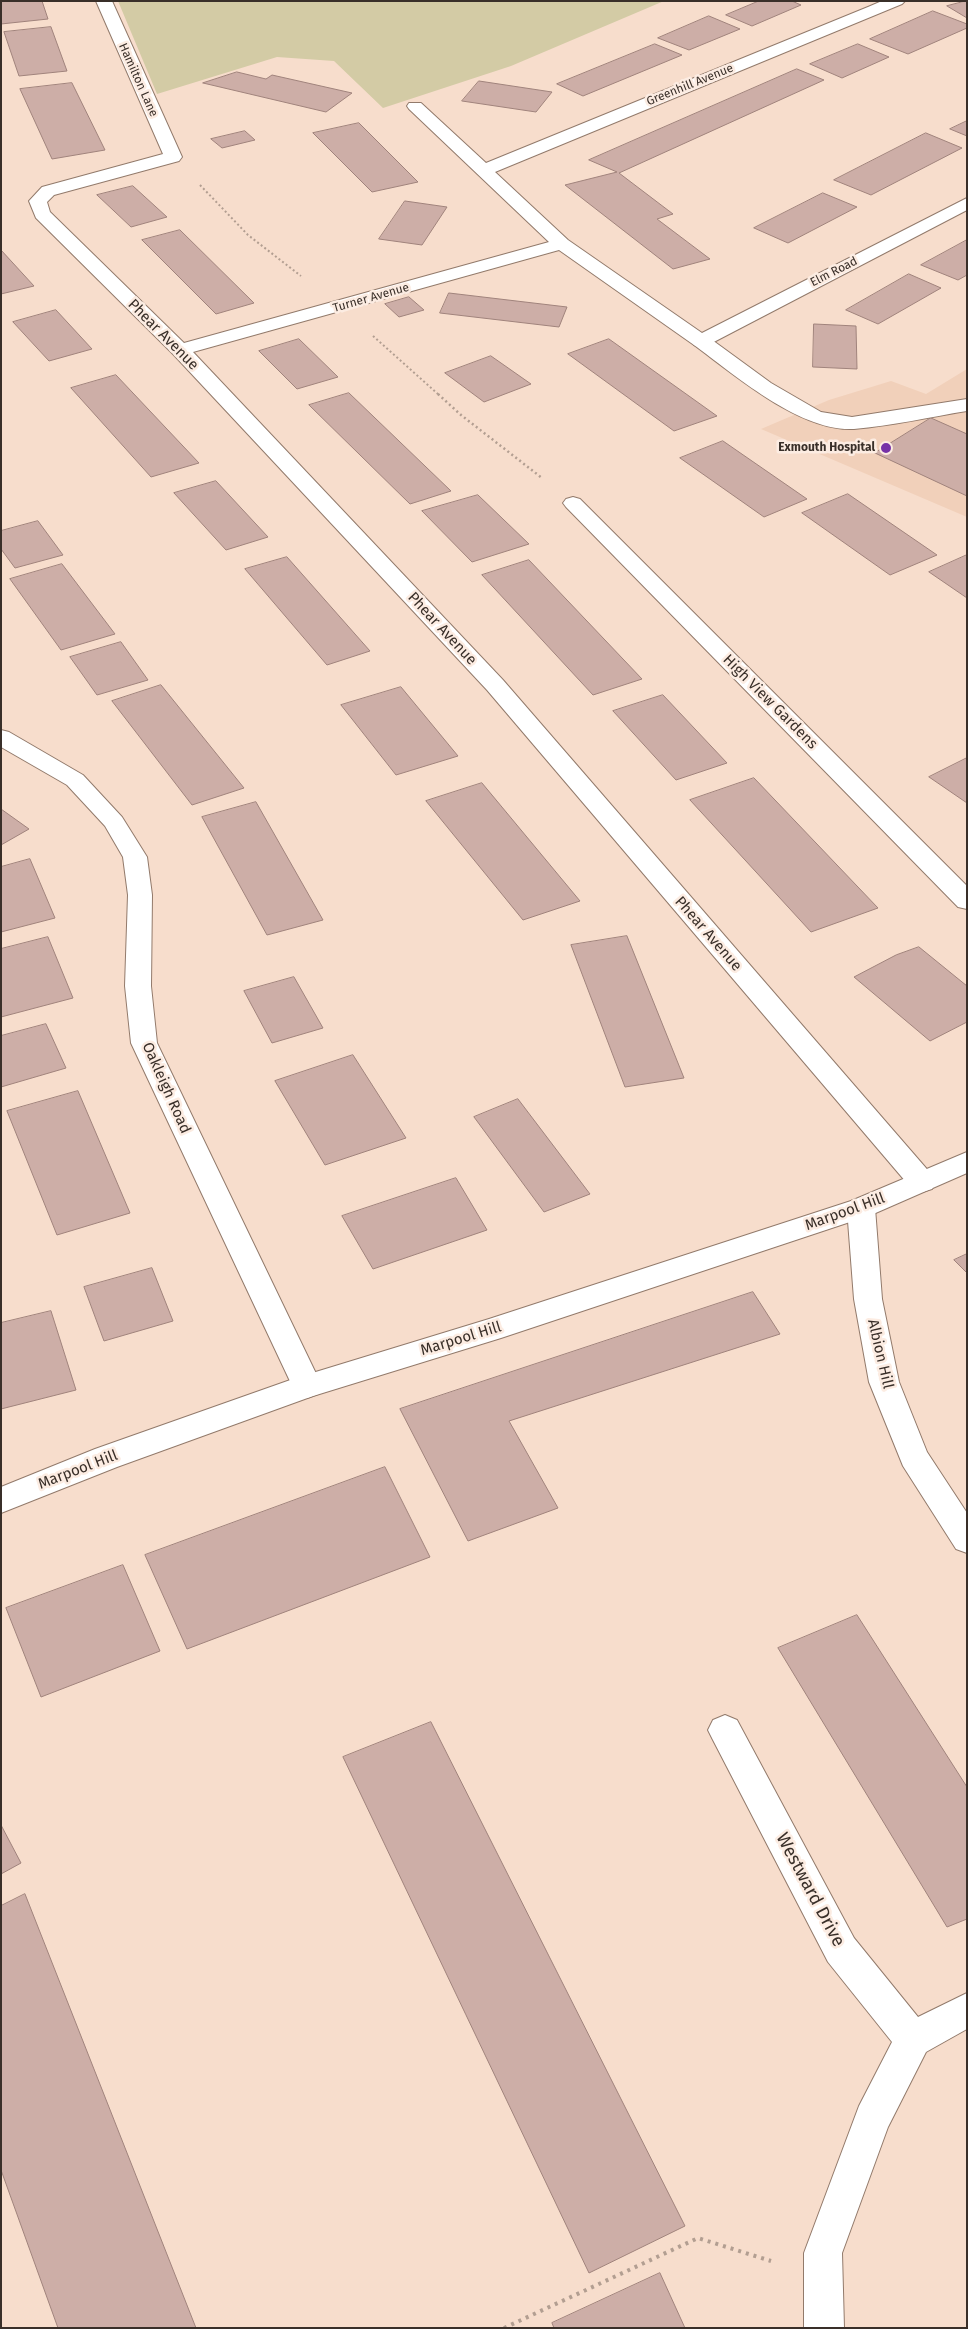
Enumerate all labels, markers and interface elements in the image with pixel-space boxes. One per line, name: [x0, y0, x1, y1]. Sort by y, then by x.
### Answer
street label: Hamilton Lane: [115, 41, 161, 119]
street label: Greenhill Avenue: [644, 61, 736, 109]
street label: Elm Road: [808, 254, 860, 290]
street label: Turner Avenue: [331, 280, 411, 316]
street label: Phear Avenue: [124, 296, 202, 374]
place label: Exmouth Hospital: [778, 441, 875, 455]
marker: Exmouth Hospital: [879, 441, 893, 455]
street label: Phear Avenue: [404, 589, 480, 669]
street label: High View Gardens: [719, 651, 821, 753]
street label: Phear Avenue: [671, 893, 745, 975]
street label: Oakleigh Road: [138, 1040, 194, 1136]
street label: Marpool Hill: [803, 1189, 887, 1235]
street label: Albion Hill: [863, 1317, 897, 1391]
street label: Marpool Hill: [418, 1318, 504, 1360]
street label: Marpool Hill: [36, 1447, 120, 1493]
street label: Westward Drive: [771, 1829, 849, 1951]

